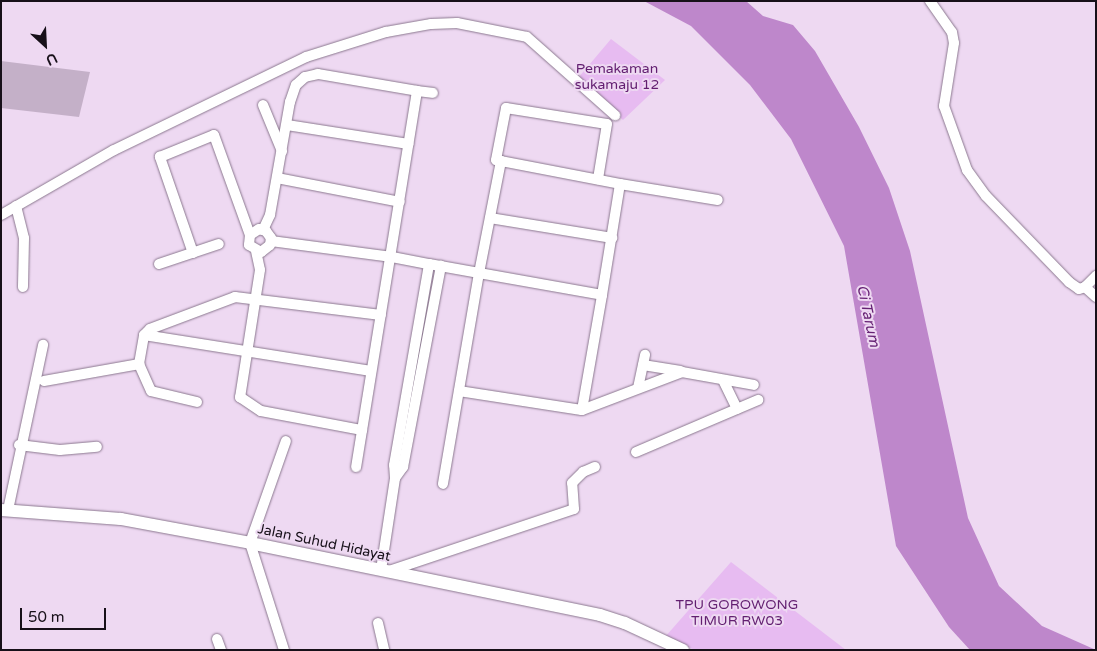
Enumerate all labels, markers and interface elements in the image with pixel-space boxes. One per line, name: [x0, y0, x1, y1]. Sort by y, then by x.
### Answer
north arrow: [20, 20, 70, 70]
text: U: [43, 49, 60, 69]
park label: Pemakaman sukamaju 12: [575, 61, 659, 94]
water label: Ci Tarum: [853, 283, 883, 349]
street label: Jalan Suhud Hidayat: [256, 521, 392, 565]
park label: TPU GOROWONG TIMUR RW03: [676, 597, 798, 630]
scale bar: [22, 598, 109, 630]
text: 50 m: [28, 608, 65, 626]

